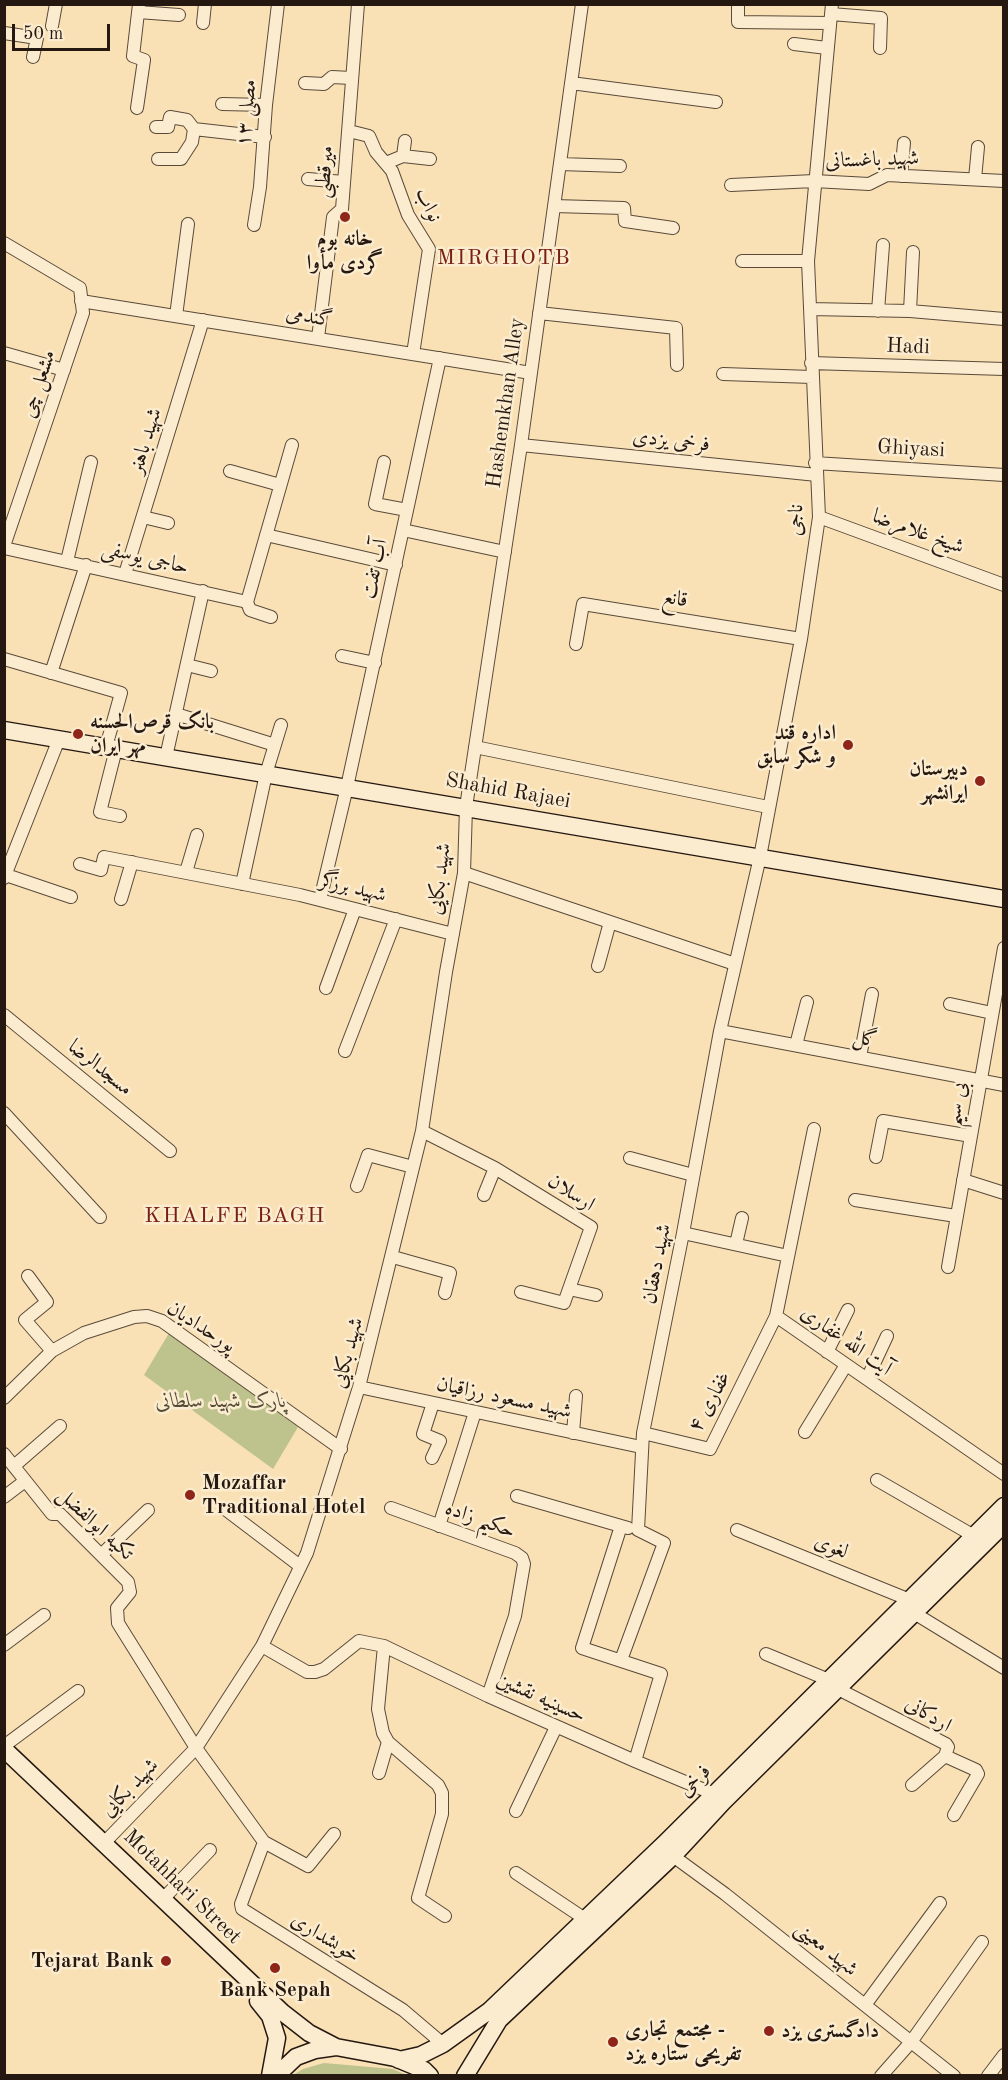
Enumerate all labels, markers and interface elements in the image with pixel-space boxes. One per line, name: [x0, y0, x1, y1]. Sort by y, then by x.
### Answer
scale bar: [15, 12, 112, 50]
text: 50 m: [23, 25, 63, 43]
street label: مصلی ۱۳: [231, 78, 263, 148]
street label: میرقطبی: [310, 145, 340, 199]
street label: شهید باغستانی: [825, 146, 919, 174]
street label: نواب: [409, 184, 447, 226]
marker: خانه بوم گردی مأوا: [338, 210, 352, 224]
place label: خانه بوم گردی مأوا: [307, 226, 383, 276]
district label: MIRGHOTB: [437, 245, 571, 271]
street label: گندمی: [284, 301, 334, 333]
street label: Hashemkhan Alley: [482, 316, 530, 490]
street label: Hadi: [886, 334, 930, 360]
street label: مشعل چی: [16, 347, 62, 421]
street label: شهید باهنر: [124, 405, 168, 477]
street label: فرخی یزدی: [631, 424, 711, 458]
street label: Ghiyasi: [876, 435, 946, 463]
street label: ناجی: [782, 503, 810, 537]
street label: شیخ غلامرضا: [869, 504, 967, 560]
street label: حاجی یوسفی: [99, 536, 191, 580]
street label: آب تفت: [356, 537, 394, 601]
street label: قانع: [661, 585, 689, 613]
place label: بانک قرص‌الحسنه مهر ایران: [90, 709, 214, 759]
place label: اداره قند و شکر سابق: [757, 720, 836, 770]
marker: بانک قرص‌الحسنه مهر ایران: [71, 727, 85, 741]
marker: اداره قند و شکر سابق: [841, 738, 855, 752]
place label: دبیرستان ایرانشهر: [909, 756, 968, 806]
street label: Shahid Rajaei: [443, 768, 573, 814]
marker: دبیرستان ایرانشهر: [973, 774, 987, 788]
street label: شهید بکایی: [423, 842, 457, 916]
street label: شهید برزگر: [317, 868, 389, 908]
street label: گل: [850, 1024, 880, 1054]
street label: مسجدالرضا: [63, 1034, 137, 1102]
street label: بی سیم: [941, 1080, 973, 1128]
street label: ارسلان: [543, 1168, 599, 1218]
district label: KHALFE BAGH: [144, 1203, 326, 1229]
street label: شهید دهقان: [637, 1222, 677, 1306]
street label: پورحدادیان: [162, 1295, 240, 1359]
street label: آیت الله غفاری: [795, 1300, 897, 1382]
street label: شهید بکایی: [326, 1315, 370, 1391]
street label: غفاری ۴: [683, 1367, 737, 1437]
street label: شهید مسعود رزاقیان: [434, 1371, 574, 1425]
park label: پارک شهید سلطانی: [156, 1388, 286, 1414]
place label: Mozaffar Traditional Hotel: [202, 1470, 365, 1520]
street label: تکیه ابوالفضل: [51, 1482, 139, 1566]
marker: Mozaffar Traditional Hotel: [183, 1488, 197, 1502]
street label: حکیم زاده: [441, 1496, 519, 1544]
street label: لغوی: [810, 1529, 852, 1565]
street label: حسینیه نقشین: [493, 1667, 589, 1729]
street label: اردکانی: [900, 1691, 956, 1739]
street label: شهید بکایی: [96, 1753, 164, 1823]
street label: فرخی: [673, 1759, 717, 1803]
street label: Motahhari Street: [118, 1824, 246, 1950]
street label: خویشداری: [286, 1907, 364, 1969]
street label: شهید معینی: [789, 1916, 863, 1982]
place label: Tejarat Bank: [31, 1948, 154, 1974]
marker: Tejarat Bank: [159, 1954, 173, 1968]
marker: Bank Sepah: [268, 1961, 282, 1975]
place label: Bank Sepah: [219, 1977, 331, 2003]
place label: مجتمع تجاری - تفریحی ستاره یزد: [625, 2017, 741, 2067]
place label: دادگستری یزد: [781, 2018, 879, 2044]
marker: دادگستری یزد: [762, 2024, 776, 2038]
marker: مجتمع تجاری - تفریحی ستاره یزد: [606, 2035, 620, 2049]

